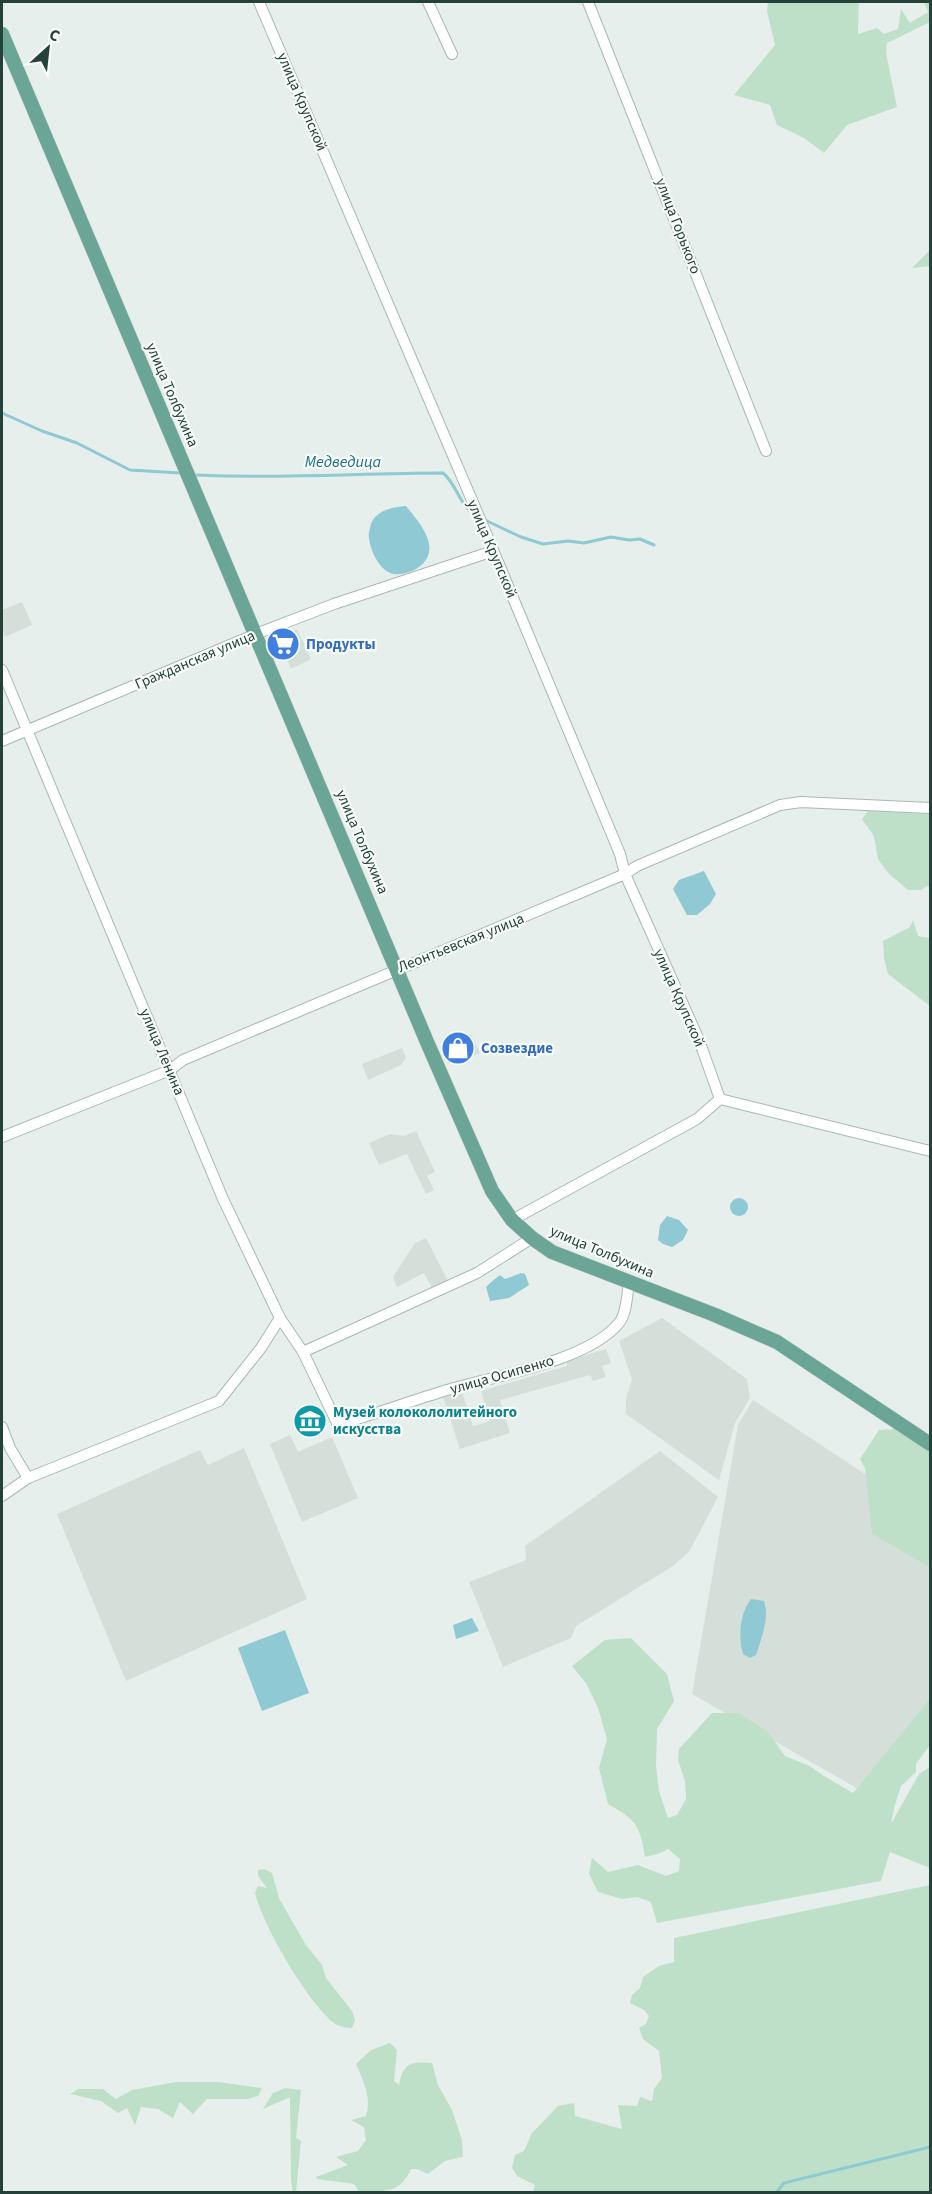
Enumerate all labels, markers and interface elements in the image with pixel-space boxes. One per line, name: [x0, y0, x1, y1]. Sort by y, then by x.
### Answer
north arrow: [18, 18, 78, 78]
text: С: [45, 24, 63, 47]
street label: улица Крупской: [272, 49, 332, 155]
street label: улица Горького: [650, 175, 706, 277]
street label: улица Толбухина: [141, 340, 203, 450]
water label: Медведица: [305, 451, 382, 473]
street label: улица Крупской: [462, 496, 522, 602]
street label: Гражданская улица: [132, 625, 258, 695]
supermarket icon: Продукты: [265, 626, 301, 662]
place label: Продукты: [306, 634, 376, 655]
street label: улица Толбухина: [331, 787, 393, 897]
street label: Леонтьевская улица: [395, 908, 527, 978]
street label: улица Крупской: [648, 946, 710, 1050]
street label: улица Ленина: [134, 1006, 190, 1098]
shop icon: Созвездие: [440, 1030, 476, 1066]
place label: Созвездие: [481, 1038, 553, 1059]
street label: улица Толбухина: [547, 1221, 657, 1283]
street label: улица Осипенко: [448, 1350, 556, 1400]
place label: Музей колокололитейного искусства: [333, 1402, 517, 1440]
museum icon: Музей колокололитейного искусства: [292, 1403, 328, 1439]

